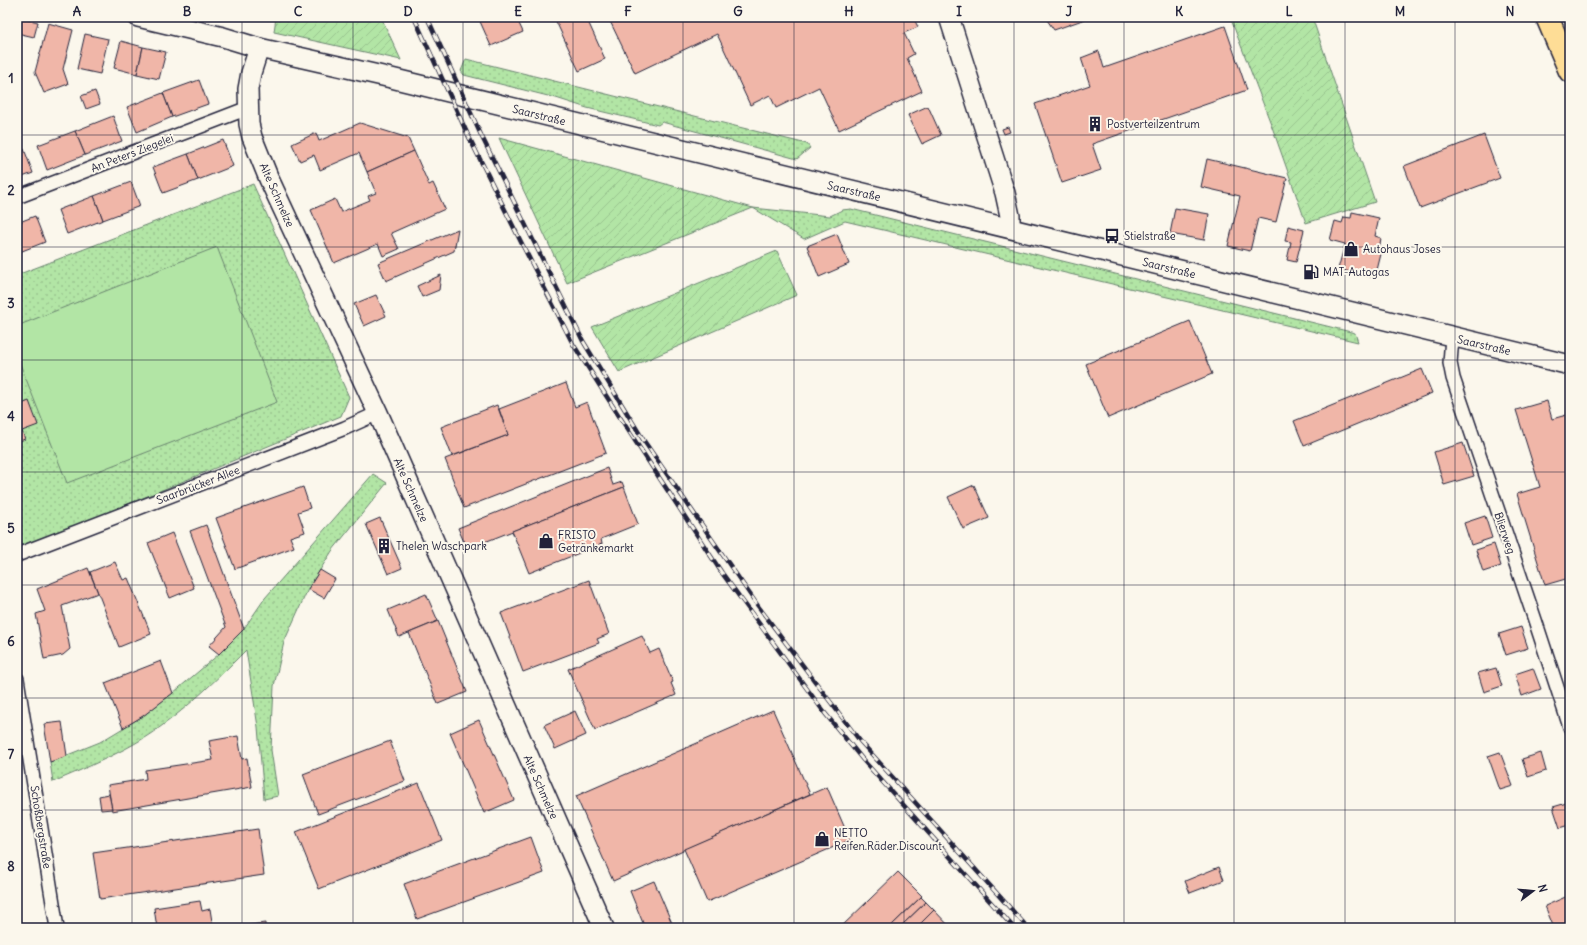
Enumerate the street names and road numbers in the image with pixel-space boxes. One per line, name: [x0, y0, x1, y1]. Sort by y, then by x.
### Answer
street label: Saarstraße: [511, 102, 567, 128]
street label: An Peters Ziegelei: [89, 131, 175, 175]
street label: Alte Schmelze: [257, 161, 297, 229]
street label: Saarstraße: [826, 178, 882, 204]
street label: Saarstraße: [1141, 255, 1197, 281]
street label: Saarstraße: [1456, 332, 1512, 358]
street label: Alte Schmelze: [391, 456, 431, 524]
street label: Saarbrücker Allee: [154, 463, 242, 507]
street label: Blierweg: [1491, 510, 1519, 556]
street label: Alte Schmelze: [521, 753, 561, 821]
street label: Schoßbergstraße: [28, 784, 54, 870]

